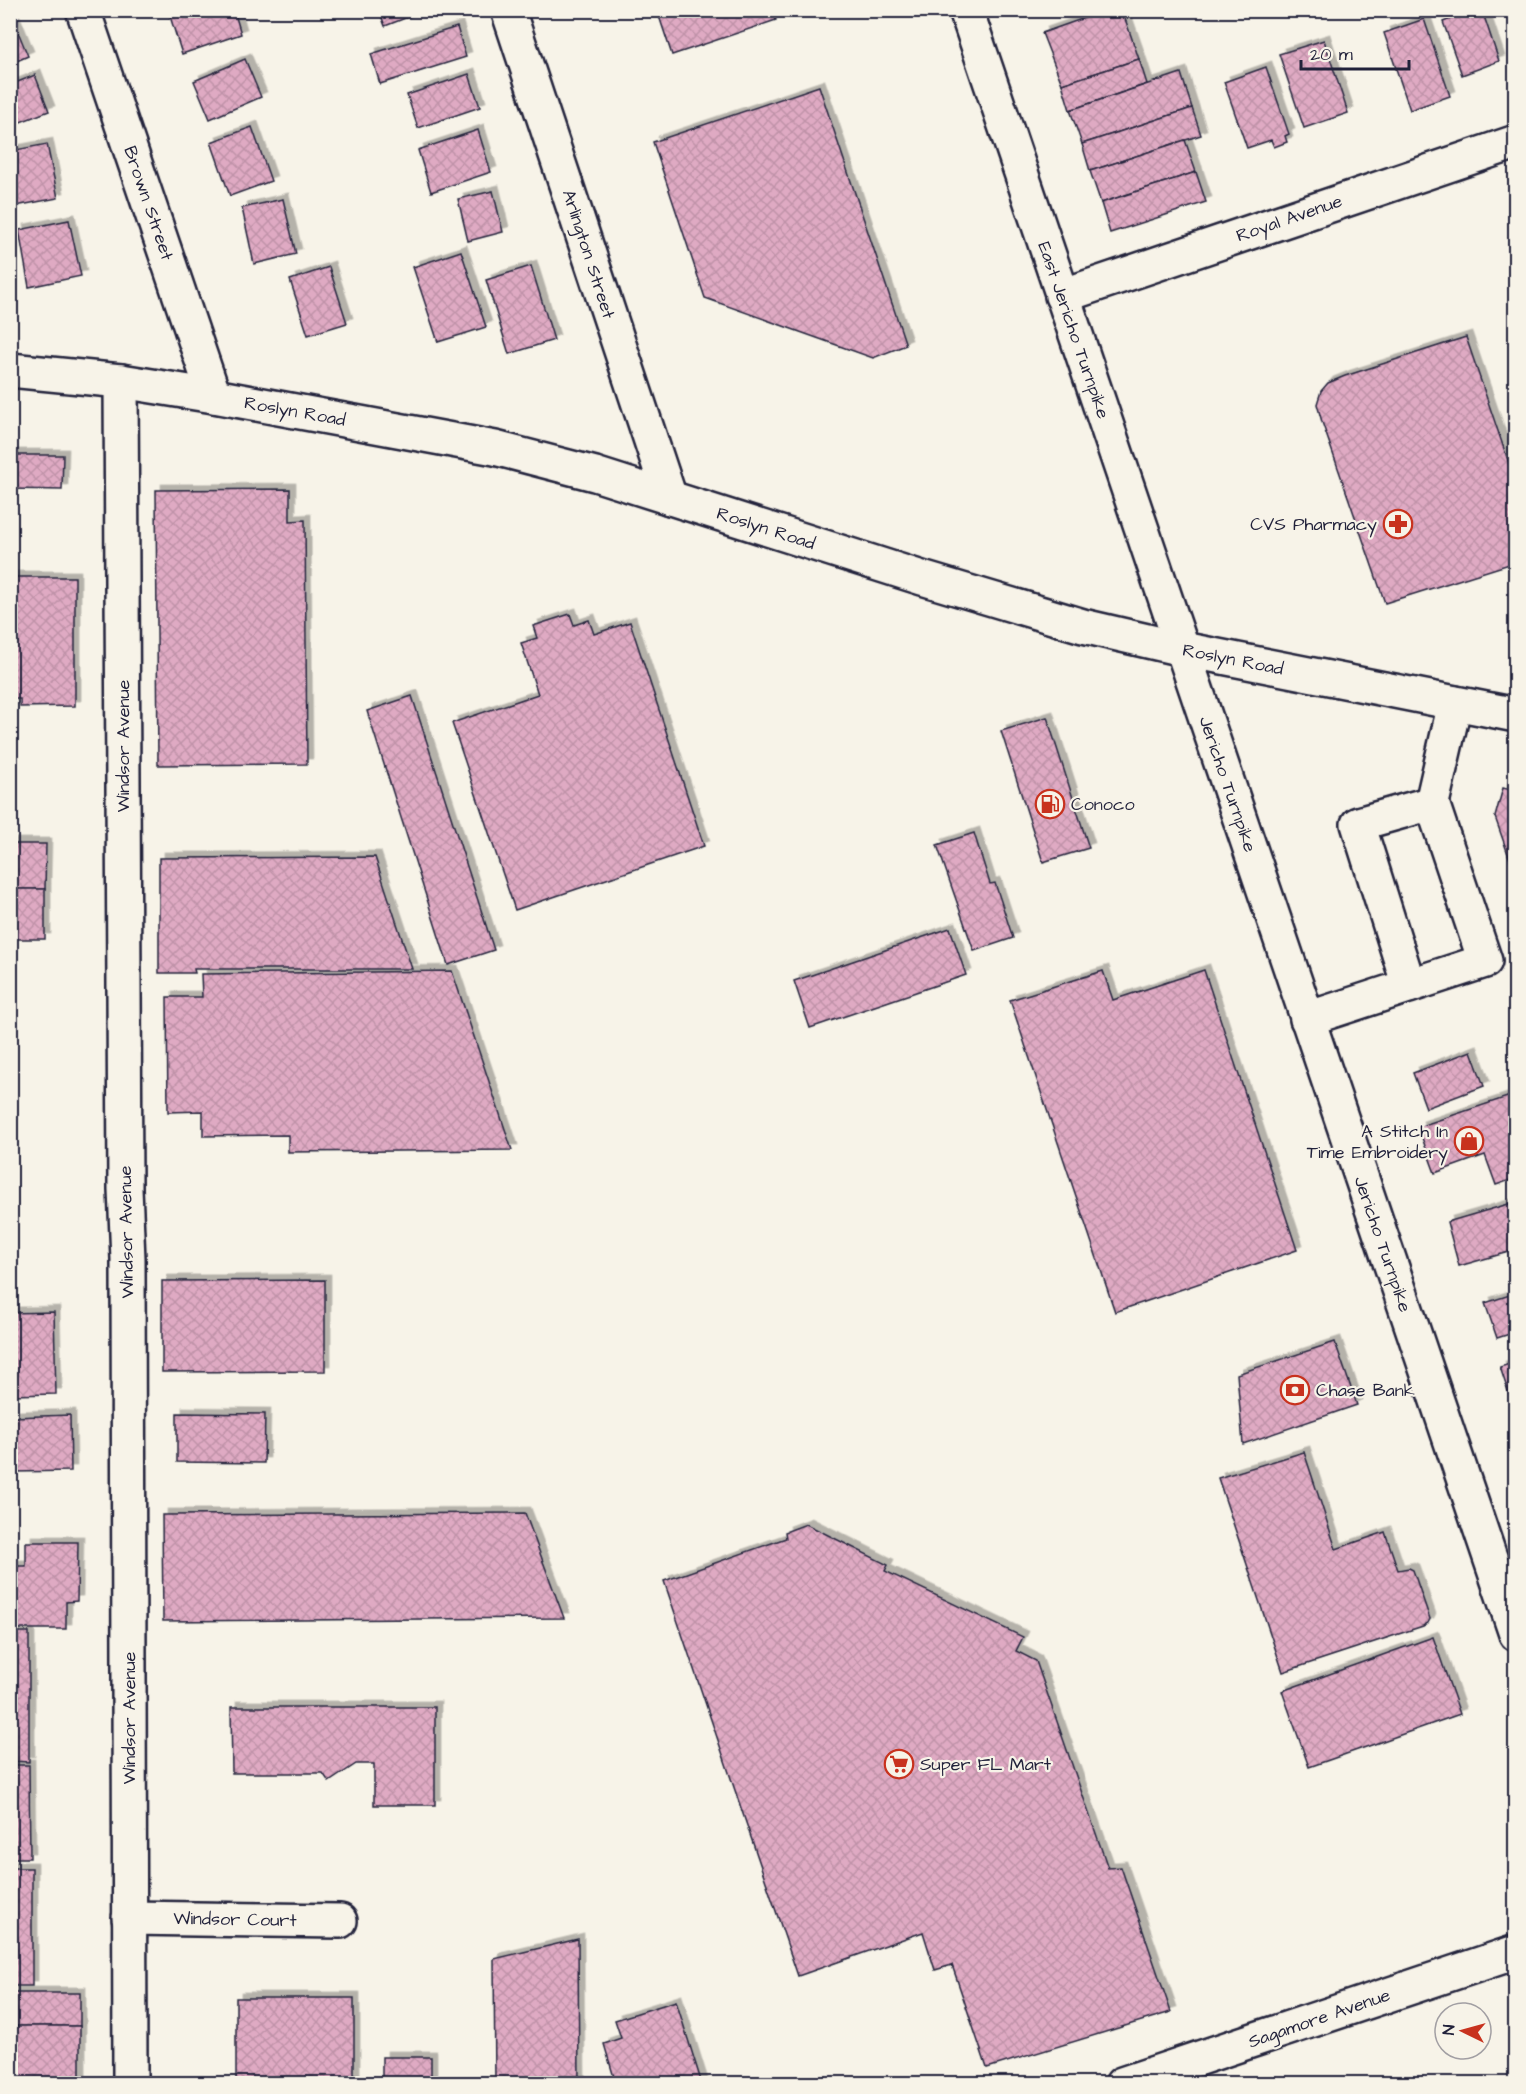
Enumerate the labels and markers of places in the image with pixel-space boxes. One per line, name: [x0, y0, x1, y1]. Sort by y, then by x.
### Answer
pharmacy icon: CVS Pharmacy: [1382, 508, 1414, 540]
place label: CVS Pharmacy: [1250, 512, 1377, 538]
fuel station icon: Conoco: [1034, 788, 1066, 820]
place label: Conoco: [1071, 792, 1135, 817]
place label: A Stitch In Time Embroidery: [1307, 1119, 1448, 1166]
shop icon: A Stitch In Time Embroidery: [1453, 1125, 1485, 1157]
bank icon: Chase Bank: [1279, 1374, 1311, 1406]
place label: Chase Bank: [1316, 1378, 1415, 1403]
supermarket icon: Super FL Mart: [883, 1748, 915, 1780]
place label: Super FL Mart: [920, 1752, 1052, 1777]

